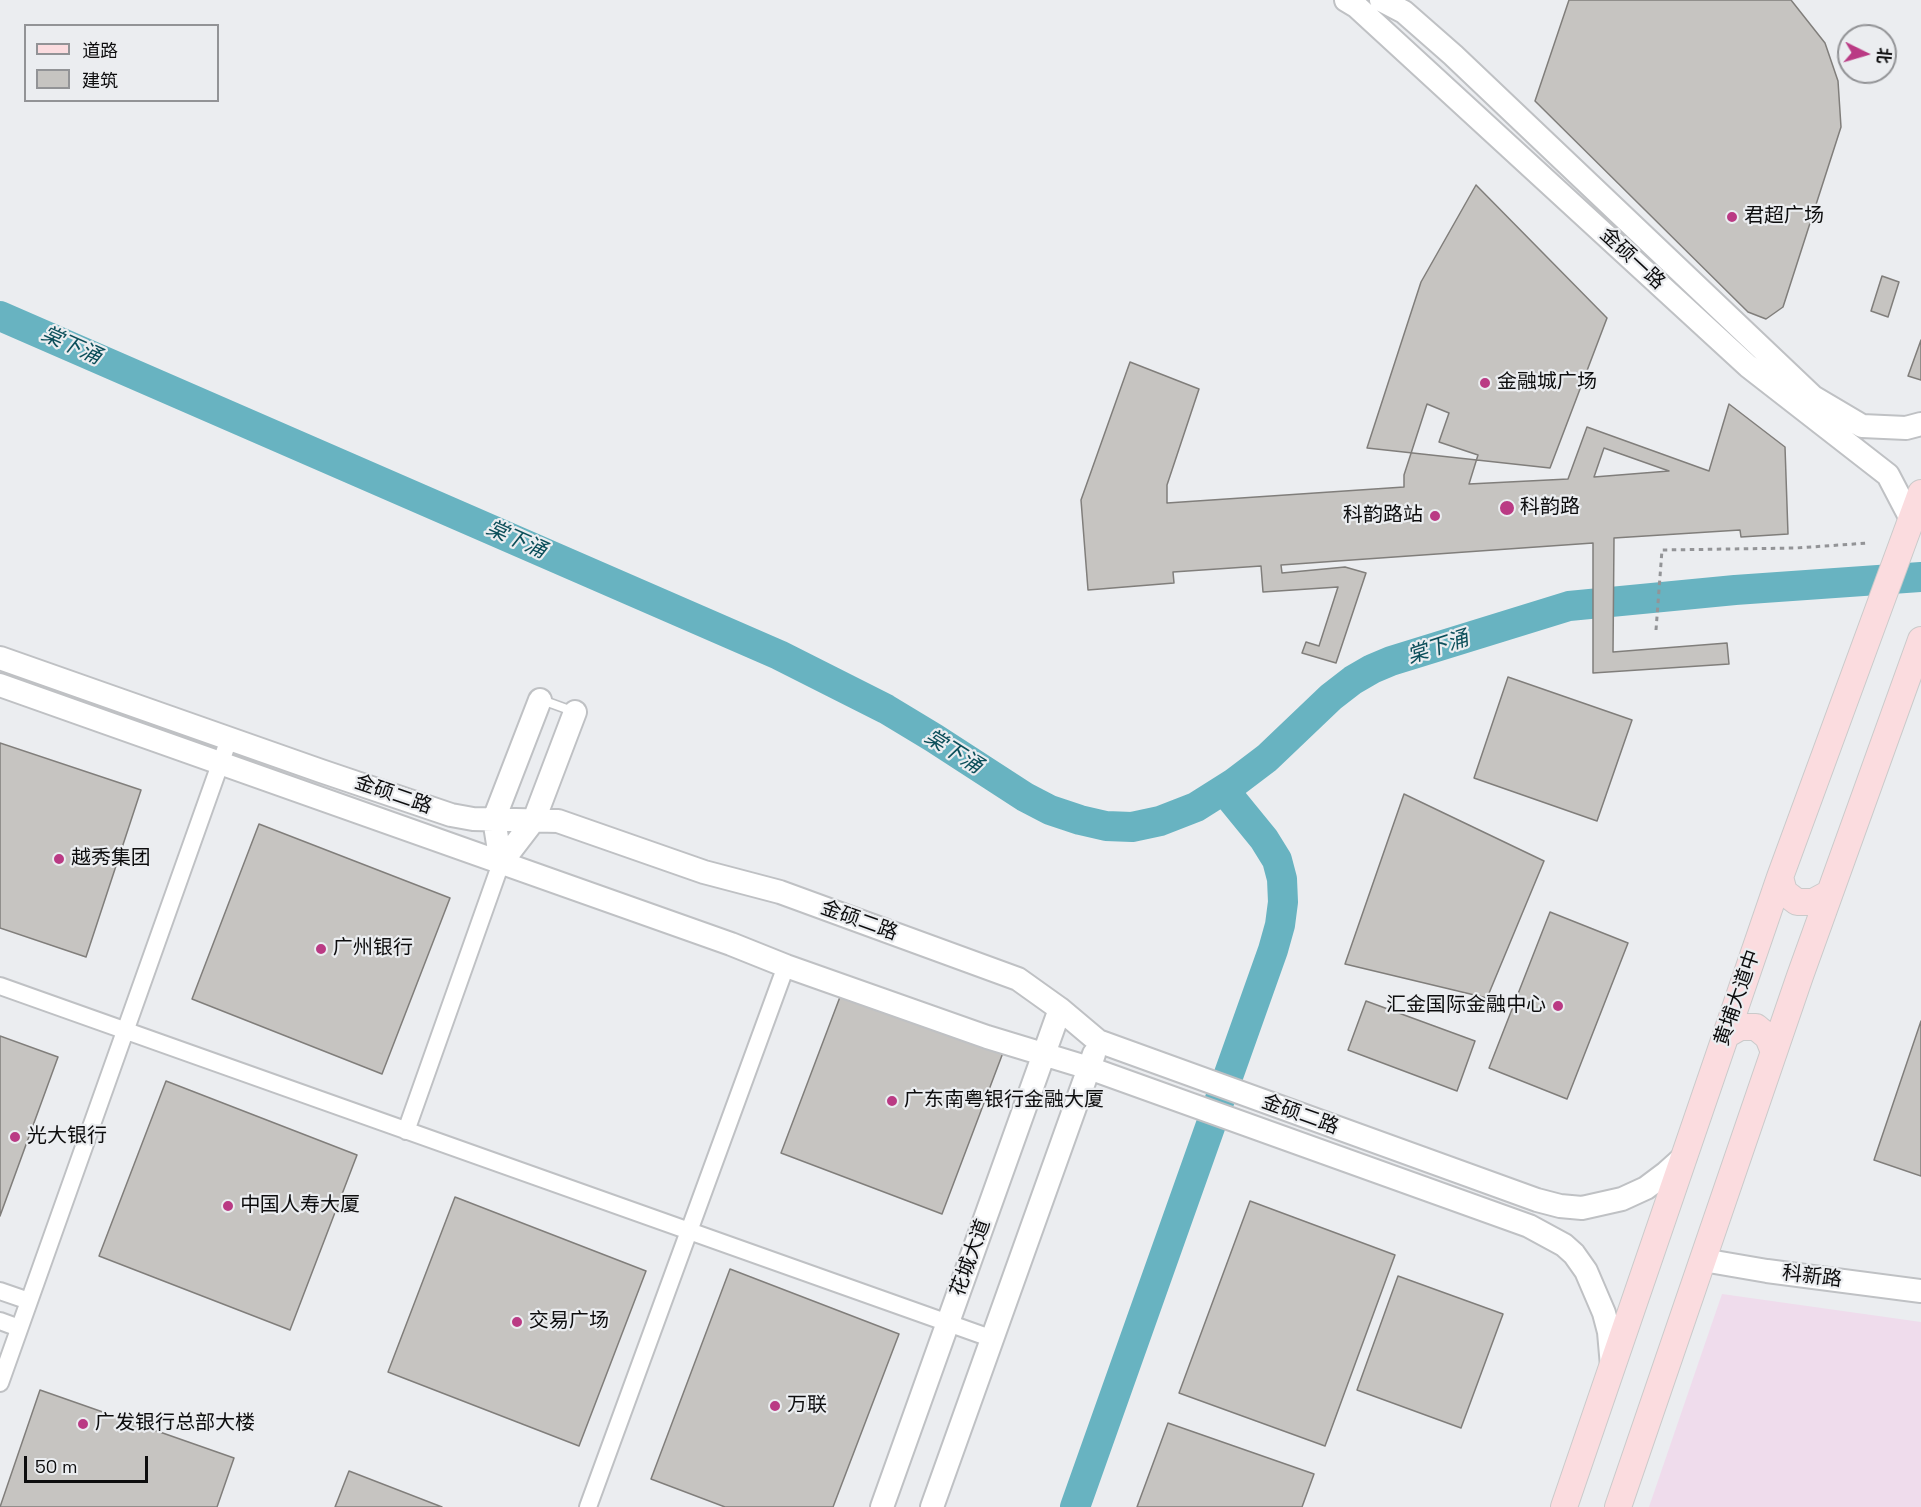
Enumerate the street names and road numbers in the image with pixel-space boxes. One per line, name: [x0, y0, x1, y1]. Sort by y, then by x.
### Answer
street label: 金硕一路: [1595, 223, 1669, 295]
street label: 金硕二路: [351, 771, 435, 819]
street label: 金硕二路: [817, 896, 901, 946]
street label: 黄埔大道中: [1710, 947, 1766, 1049]
street label: 金硕二路: [1258, 1090, 1342, 1140]
street label: 花城大道: [946, 1216, 996, 1300]
street label: 科新路: [1781, 1261, 1843, 1293]

